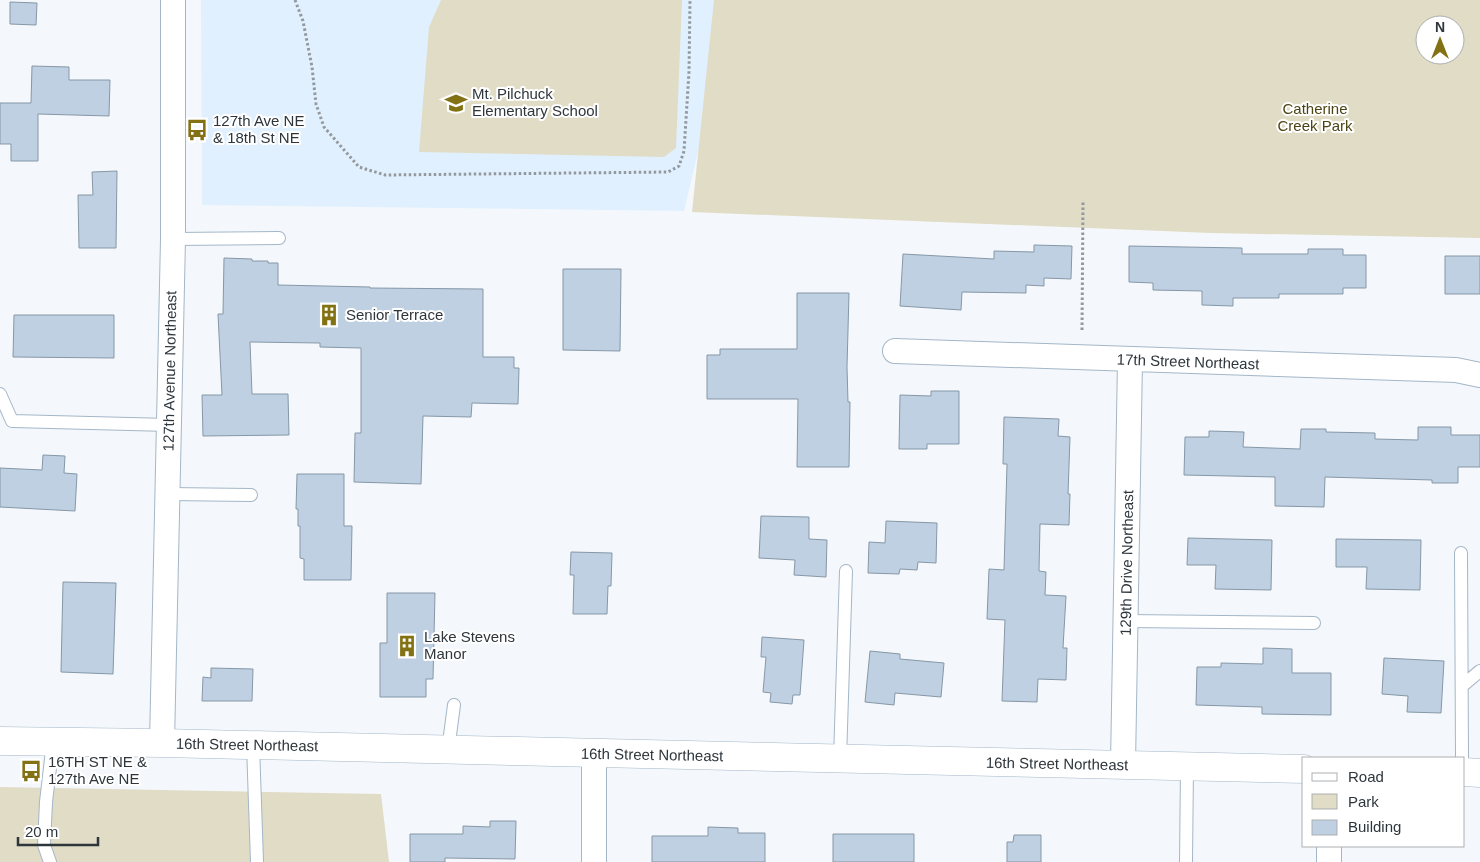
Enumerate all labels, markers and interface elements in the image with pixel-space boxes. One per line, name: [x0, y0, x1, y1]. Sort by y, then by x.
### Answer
north arrow: [1415, 15, 1465, 65]
text: N: [1435, 19, 1445, 35]
place label: Mt. Pilchuck Elementary School: [472, 85, 598, 119]
school or university icon: Mt. Pilchuck Elementary School: [443, 90, 469, 116]
park label: Catherine Creek Park: [1277, 100, 1353, 134]
place label: 127th Ave NE & 18th St NE: [213, 112, 304, 146]
bus stop icon: 127th Ave NE & 18th St NE: [184, 117, 210, 143]
street label: 127th Avenue Northeast: [160, 290, 179, 451]
building icon: Senior Terrace: [316, 302, 342, 328]
place label: Senior Terrace: [346, 306, 443, 323]
street label: 17th Street Northeast: [1116, 351, 1260, 373]
street label: 129th Drive Northeast: [1117, 489, 1136, 636]
place label: Lake Stevens Manor: [424, 628, 515, 662]
building icon: Lake Stevens Manor: [394, 633, 420, 659]
street label: 16th Street Northeast: [176, 735, 319, 754]
street label: 16th Street Northeast: [581, 745, 724, 764]
place label: 16TH ST NE & 127th Ave NE: [48, 753, 147, 787]
street label: 16th Street Northeast: [986, 754, 1129, 773]
legend: [1302, 757, 1465, 847]
bus stop icon: 16TH ST NE & 127th Ave NE: [18, 758, 44, 784]
text: Road: [1348, 768, 1384, 785]
text: Park: [1348, 793, 1379, 810]
scale bar: [18, 814, 98, 846]
text: Building: [1348, 818, 1401, 835]
text: 20 m: [25, 823, 58, 840]

